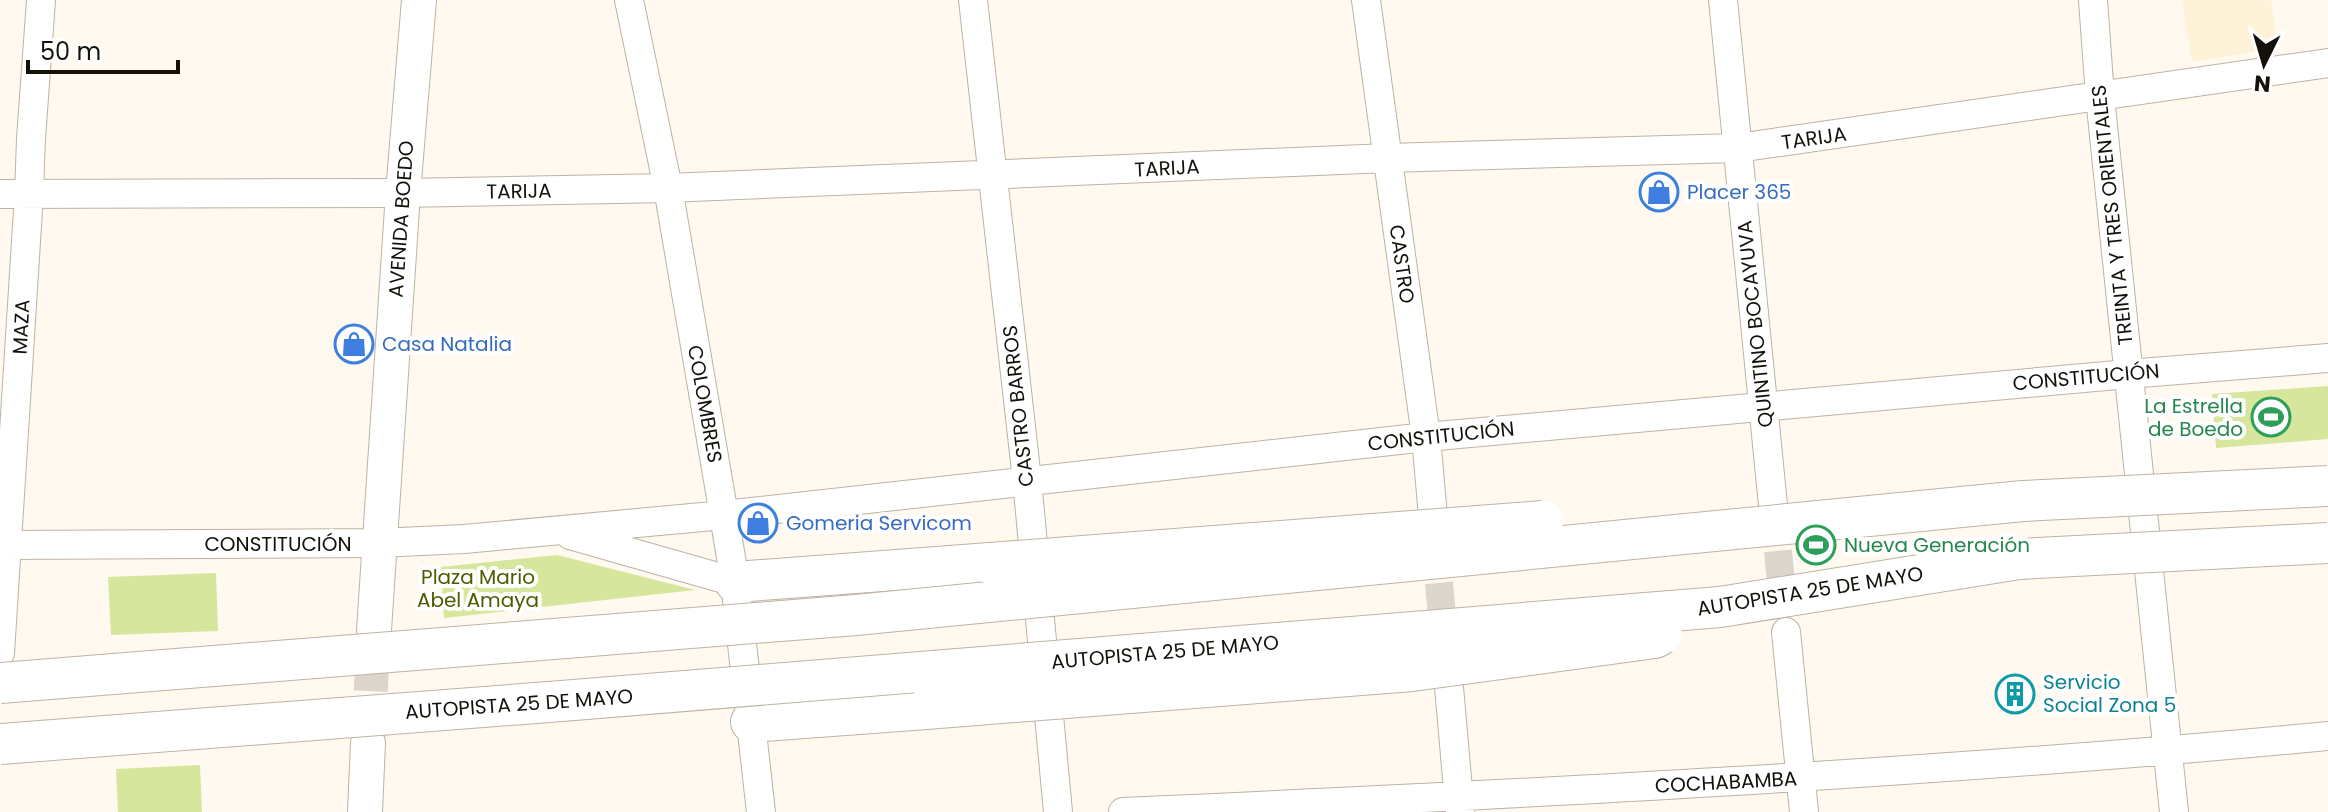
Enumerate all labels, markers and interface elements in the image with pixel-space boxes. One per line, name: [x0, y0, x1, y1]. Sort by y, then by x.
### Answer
scale bar: [28, 24, 178, 74]
north arrow: [2224, 24, 2304, 104]
text: 50 m: [40, 35, 101, 68]
text: N: [2253, 67, 2272, 100]
street label: TREINTA Y TRES ORIENTALES: [2084, 84, 2140, 346]
street label: TARIJA: [1780, 120, 1848, 156]
street label: AVENIDA BOEDO: [382, 140, 420, 298]
street label: TARIJA: [1134, 152, 1200, 184]
shop icon: Placer 365: [1638, 171, 1680, 213]
street label: TARIJA: [486, 176, 552, 206]
place label: Placer 365: [1687, 178, 1791, 206]
street label: QUINTINO BOCAYUVA: [1730, 219, 1780, 429]
street label: CASTRO: [1383, 223, 1421, 305]
street label: MAZA: [6, 299, 36, 355]
shop icon: Casa Natalia: [333, 323, 375, 365]
street label: CASTRO BARROS: [996, 324, 1040, 488]
place label: Casa Natalia: [382, 330, 512, 358]
street label: COLOMBRES: [681, 343, 729, 465]
street label: CONSTITUCIÓN: [2011, 357, 2161, 397]
place label: La Estrella de Boedo: [2144, 392, 2243, 443]
sports icon: La Estrella de Boedo: [2250, 396, 2292, 438]
street label: CONSTITUCIÓN: [1366, 414, 1516, 458]
shop icon: Gomeria Servicom: [737, 502, 779, 544]
place label: Gomeria Servicom: [786, 509, 972, 537]
sports icon: Nueva Generación: [1795, 524, 1837, 566]
street label: CONSTITUCIÓN: [204, 530, 352, 558]
place label: Nueva Generación: [1844, 531, 2030, 559]
street label: AUTOPISTA 25 DE MAYO: [1695, 559, 1925, 623]
park label: Plaza Mario Abel Amaya: [417, 563, 539, 614]
street label: AUTOPISTA 25 DE MAYO: [1050, 628, 1280, 676]
place label: Servicio Social Zona 5: [2043, 668, 2176, 719]
building icon: Servicio Social Zona 5: [1994, 673, 2036, 715]
street label: AUTOPISTA 25 DE MAYO: [404, 682, 634, 726]
street label: COCHABAMBA: [1654, 764, 1798, 800]

